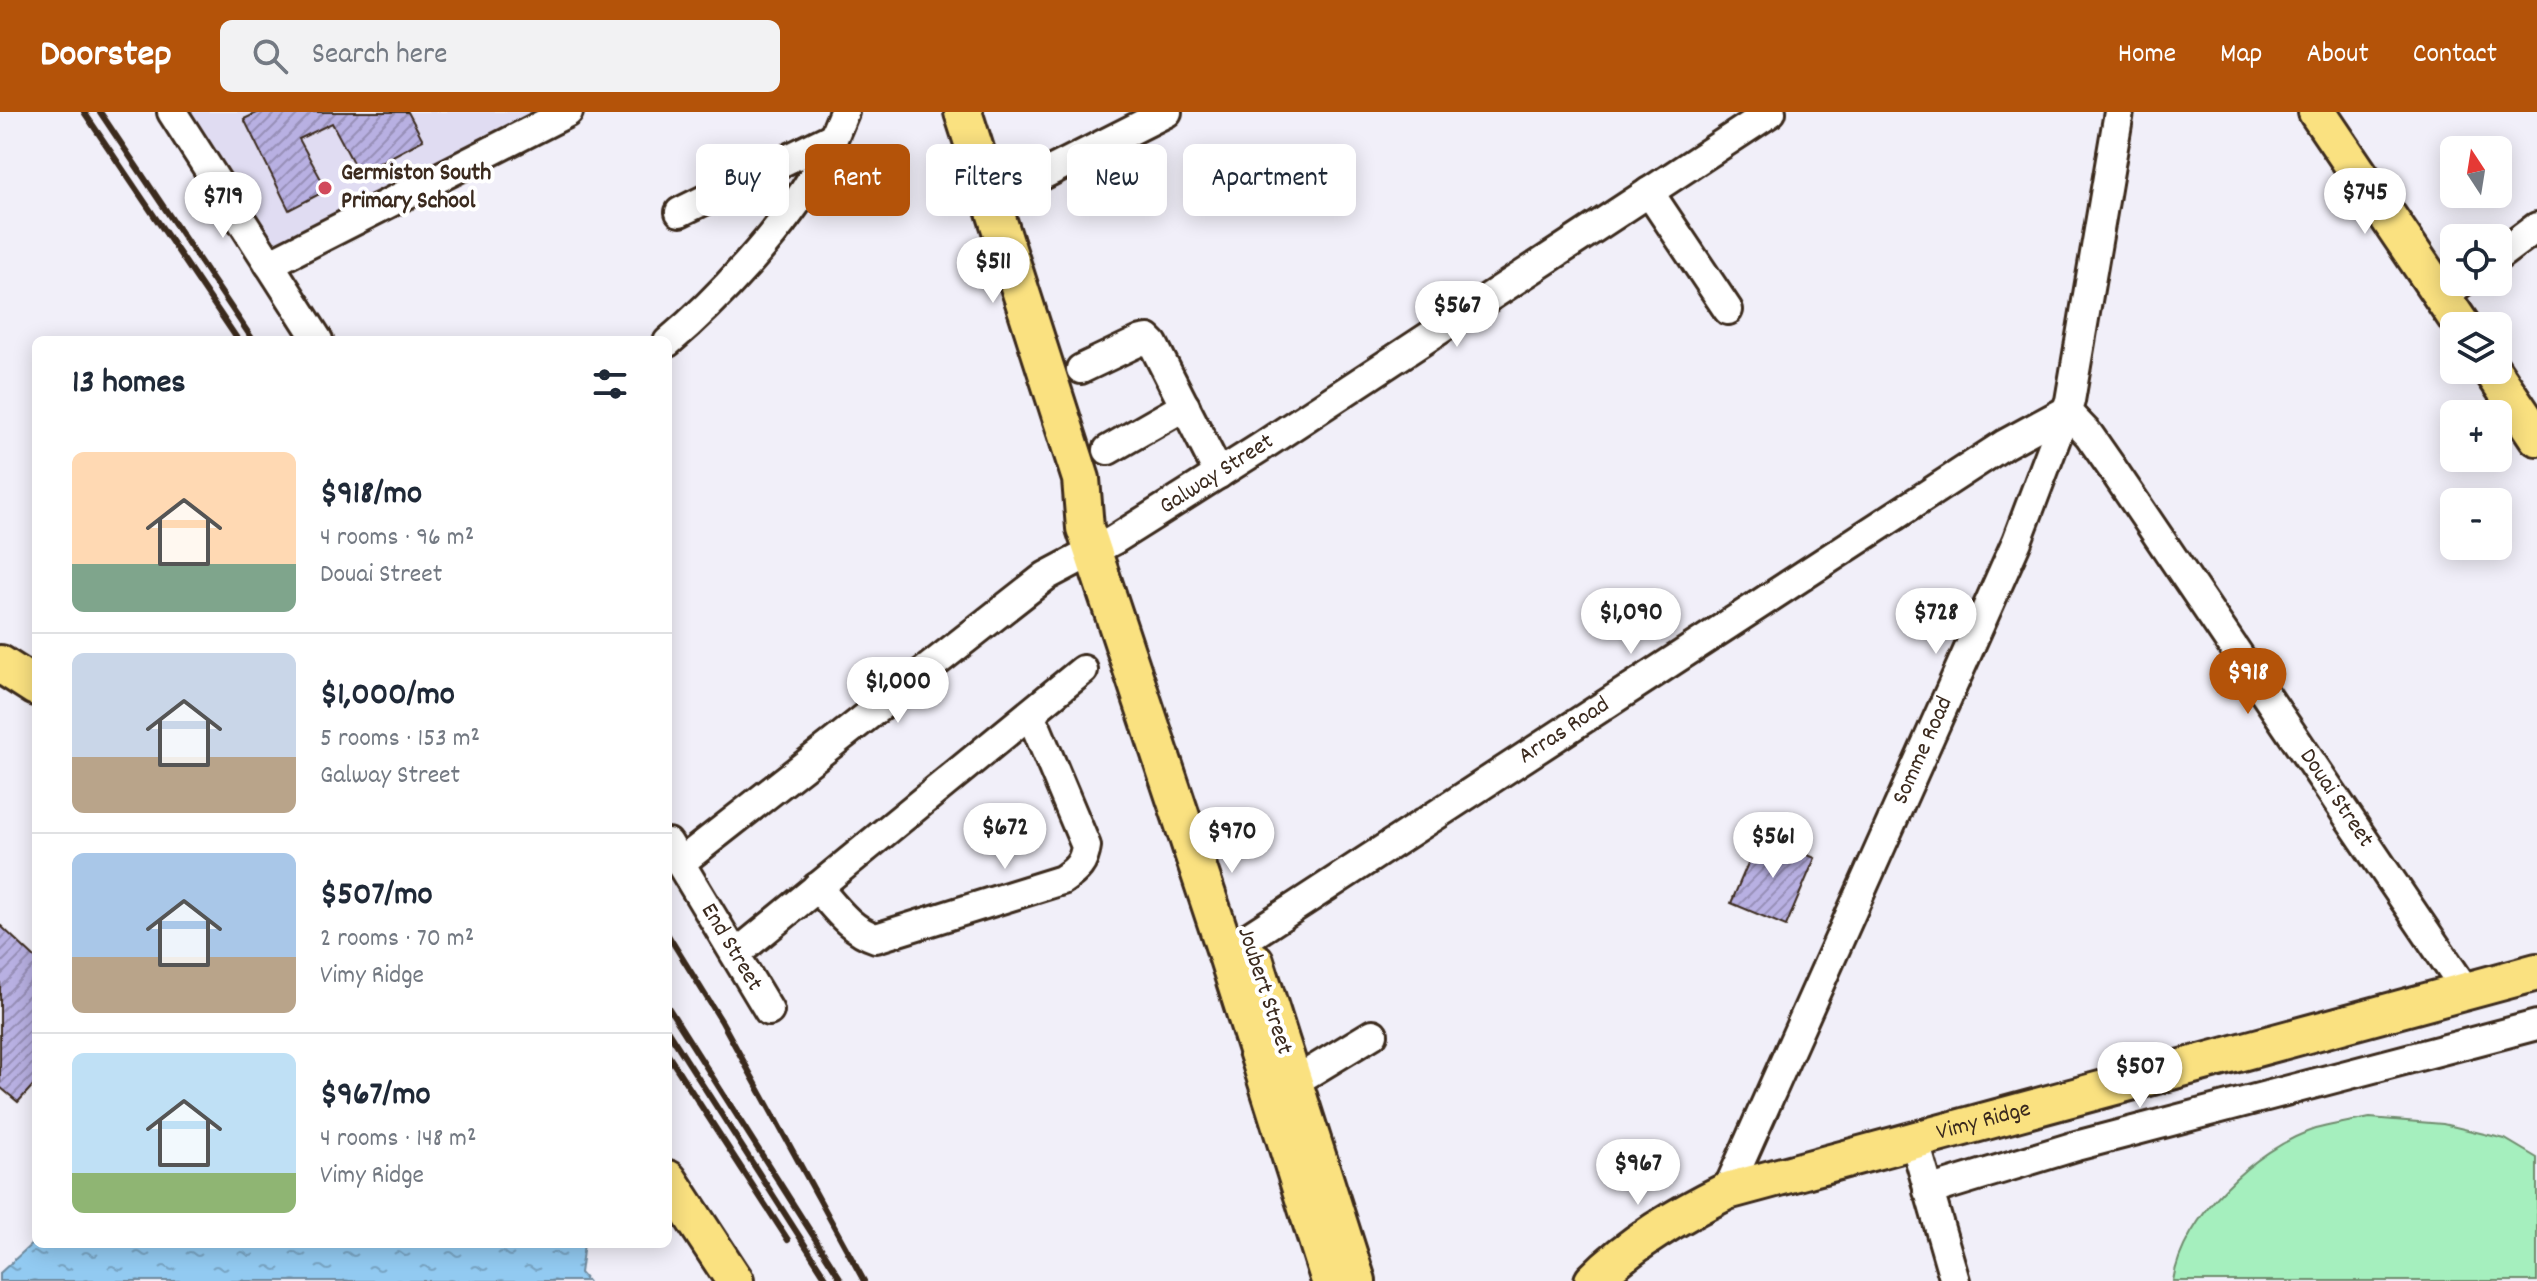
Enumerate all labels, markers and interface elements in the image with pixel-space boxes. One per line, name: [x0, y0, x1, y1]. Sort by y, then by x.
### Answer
search box: [220, 20, 780, 92]
text: Doorstep: [40, 29, 172, 84]
icon: search: [248, 34, 292, 78]
text: Search here: [312, 35, 447, 78]
text: Home: [2118, 36, 2176, 76]
text: Map: [2220, 36, 2262, 76]
text: About: [2306, 36, 2369, 76]
text: Contact: [2413, 36, 2497, 76]
north arrow: [2440, 136, 2512, 208]
map controls: [2440, 136, 2512, 560]
chip: Buy: [696, 144, 789, 216]
chip: Rent: [805, 144, 910, 216]
chip: Filters: [926, 144, 1051, 216]
chip: New: [1067, 144, 1167, 216]
chip: Apartment: [1183, 144, 1356, 216]
place label: Germiston South Primary School: [341, 157, 491, 219]
pin: $745: [2318, 168, 2412, 236]
pin: $719: [176, 172, 270, 240]
text: $745: [2342, 175, 2388, 212]
text: $719: [203, 179, 243, 216]
marker: Germiston South Primary School: [316, 179, 334, 197]
button: locate: [2440, 224, 2512, 296]
pin: $511: [946, 237, 1040, 305]
text: $511: [975, 244, 1011, 281]
pin: $567: [1410, 281, 1504, 349]
text: $567: [1433, 288, 1481, 325]
button: layers: [2440, 312, 2512, 384]
text: 13 homes: [72, 360, 186, 409]
icon: filters: [588, 362, 632, 406]
button: +: [2440, 400, 2512, 472]
street label: Galway Street: [1153, 426, 1281, 524]
text: $918/mo: [320, 471, 422, 520]
icon: home: [136, 484, 232, 580]
button: −: [2440, 488, 2512, 560]
text: 4 rooms · 96 m²: [320, 520, 474, 557]
text: Douai Street: [320, 557, 442, 594]
pin: $1,090: [1566, 588, 1696, 656]
pin: $728: [1889, 588, 1983, 656]
text: $1,090: [1599, 595, 1663, 632]
text: $728: [1914, 595, 1958, 632]
pin: $918: [2201, 648, 2295, 716]
text: $918: [2227, 655, 2269, 692]
pin: $1,000: [833, 657, 963, 725]
text: $1,000: [865, 664, 931, 701]
text: $1,000/mo: [320, 672, 455, 721]
icon: home: [136, 685, 232, 781]
street label: Arras Road: [1512, 689, 1617, 774]
street label: Somme Road: [1884, 691, 1962, 810]
text: 5 rooms · 153 m²: [320, 721, 480, 758]
street label: Douai Street: [2290, 742, 2382, 855]
text: Galway Street: [320, 758, 460, 795]
pin: $672: [958, 803, 1052, 871]
pin: $970: [1185, 807, 1279, 875]
text: $672: [981, 810, 1029, 847]
pin: $561: [1726, 812, 1820, 880]
text: $970: [1207, 814, 1257, 851]
text: $561: [1751, 819, 1795, 856]
text: $507/mo: [320, 872, 433, 921]
icon: home: [136, 885, 232, 981]
street label: End Street: [691, 897, 771, 998]
text: 2 rooms · 70 m²: [320, 921, 474, 958]
street label: Joubert Street: [1227, 923, 1301, 1059]
text: Vimy Ridge: [320, 958, 424, 995]
pin: $507: [2093, 1042, 2187, 1110]
text: $507: [2115, 1049, 2165, 1086]
text: $967/mo: [320, 1072, 431, 1121]
icon: home: [136, 1085, 232, 1181]
street label: Vimy Ridge: [1933, 1093, 2034, 1151]
text: 4 rooms · 148 m²: [320, 1121, 476, 1158]
pin: $967: [1591, 1139, 1685, 1207]
text: $967: [1614, 1146, 1662, 1183]
text: Vimy Ridge: [320, 1158, 424, 1195]

